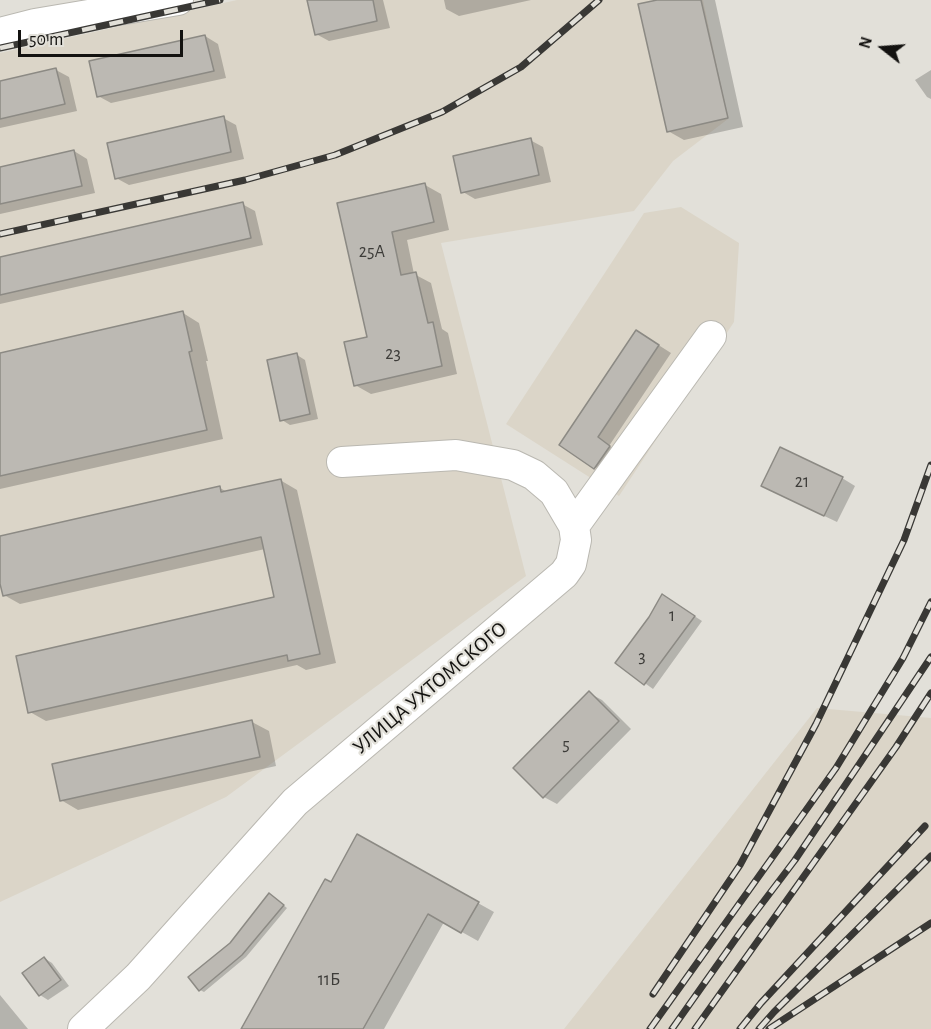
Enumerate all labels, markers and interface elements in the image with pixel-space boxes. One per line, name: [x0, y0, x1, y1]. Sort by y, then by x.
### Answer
scale bar: [21, 18, 186, 56]
north arrow: [853, 18, 913, 78]
text: 50 m: [29, 31, 63, 49]
text: N: [857, 35, 875, 50]
house number: 25А: [359, 241, 385, 263]
house number: 23: [385, 343, 401, 365]
house number: 21: [795, 471, 809, 493]
house number: 1: [669, 605, 675, 627]
street label: УЛИЦА УХТОМСКОГО: [348, 616, 512, 760]
house number: 3: [638, 646, 646, 668]
house number: 5: [562, 734, 570, 756]
house number: 11Б: [318, 969, 340, 991]

